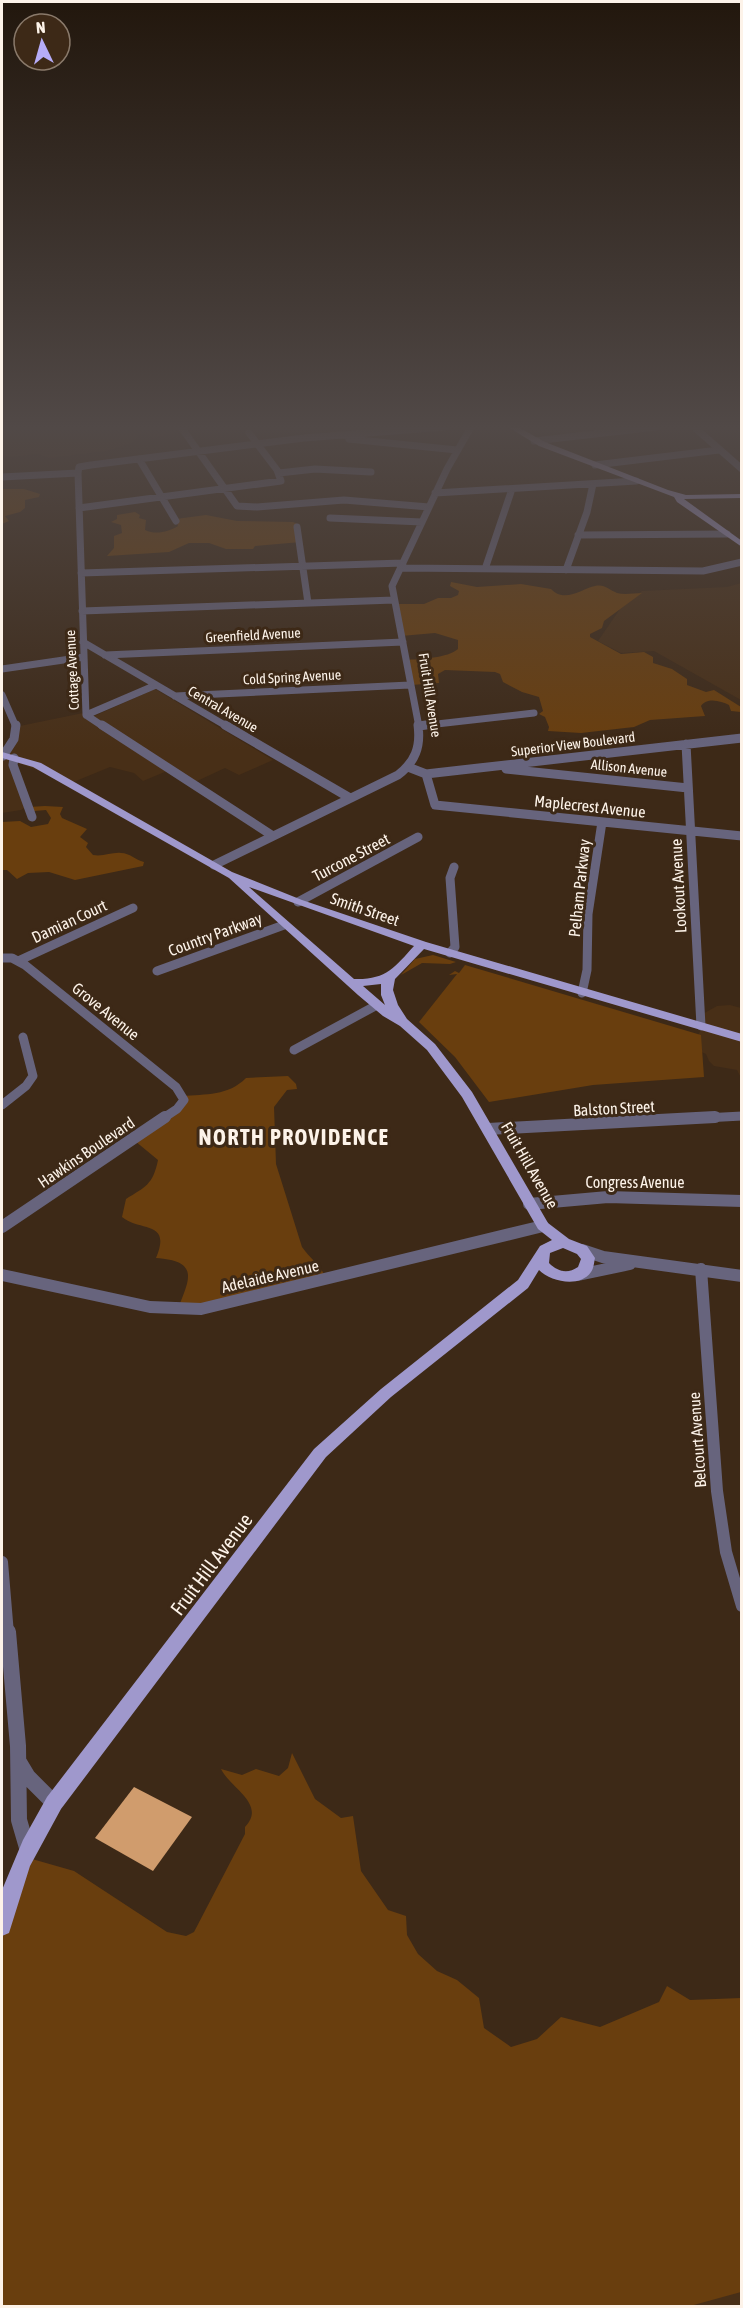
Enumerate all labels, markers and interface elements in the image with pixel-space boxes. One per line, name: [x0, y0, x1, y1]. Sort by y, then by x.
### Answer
north arrow: [12, 12, 72, 72]
text: N: [35, 18, 46, 36]
street label: Greenfield Avenue: [205, 625, 301, 645]
street label: Cottage Avenue: [62, 630, 82, 710]
street label: Fruit Hill Avenue: [415, 652, 445, 738]
street label: Cold Spring Avenue: [242, 666, 342, 688]
street label: Central Avenue: [185, 683, 261, 735]
street label: Superior View Boulevard: [510, 728, 636, 760]
street label: Allison Avenue: [590, 756, 668, 780]
street label: Maplecrest Avenue: [533, 791, 646, 822]
street label: Turcone Street: [309, 829, 393, 885]
street label: Pelham Parkway: [565, 838, 594, 938]
street label: Lookout Avenue: [667, 838, 689, 934]
street label: Smith Street: [328, 889, 402, 929]
street label: Damian Court: [29, 896, 110, 946]
street label: Country Parkway: [166, 909, 265, 960]
street label: Grove Avenue: [69, 979, 143, 1043]
street label: Balston Street: [573, 1097, 656, 1119]
street label: Hawkins Boulevard: [34, 1113, 138, 1191]
street label: Fruit Hill Avenue: [498, 1118, 562, 1212]
district label: NORTH PROVIDENCE: [199, 1124, 389, 1150]
street label: Congress Avenue: [585, 1173, 685, 1192]
street label: Adelaide Avenue: [220, 1256, 320, 1296]
street label: Belcourt Avenue: [685, 1392, 709, 1488]
street label: Fruit Hill Avenue: [165, 1509, 257, 1619]

